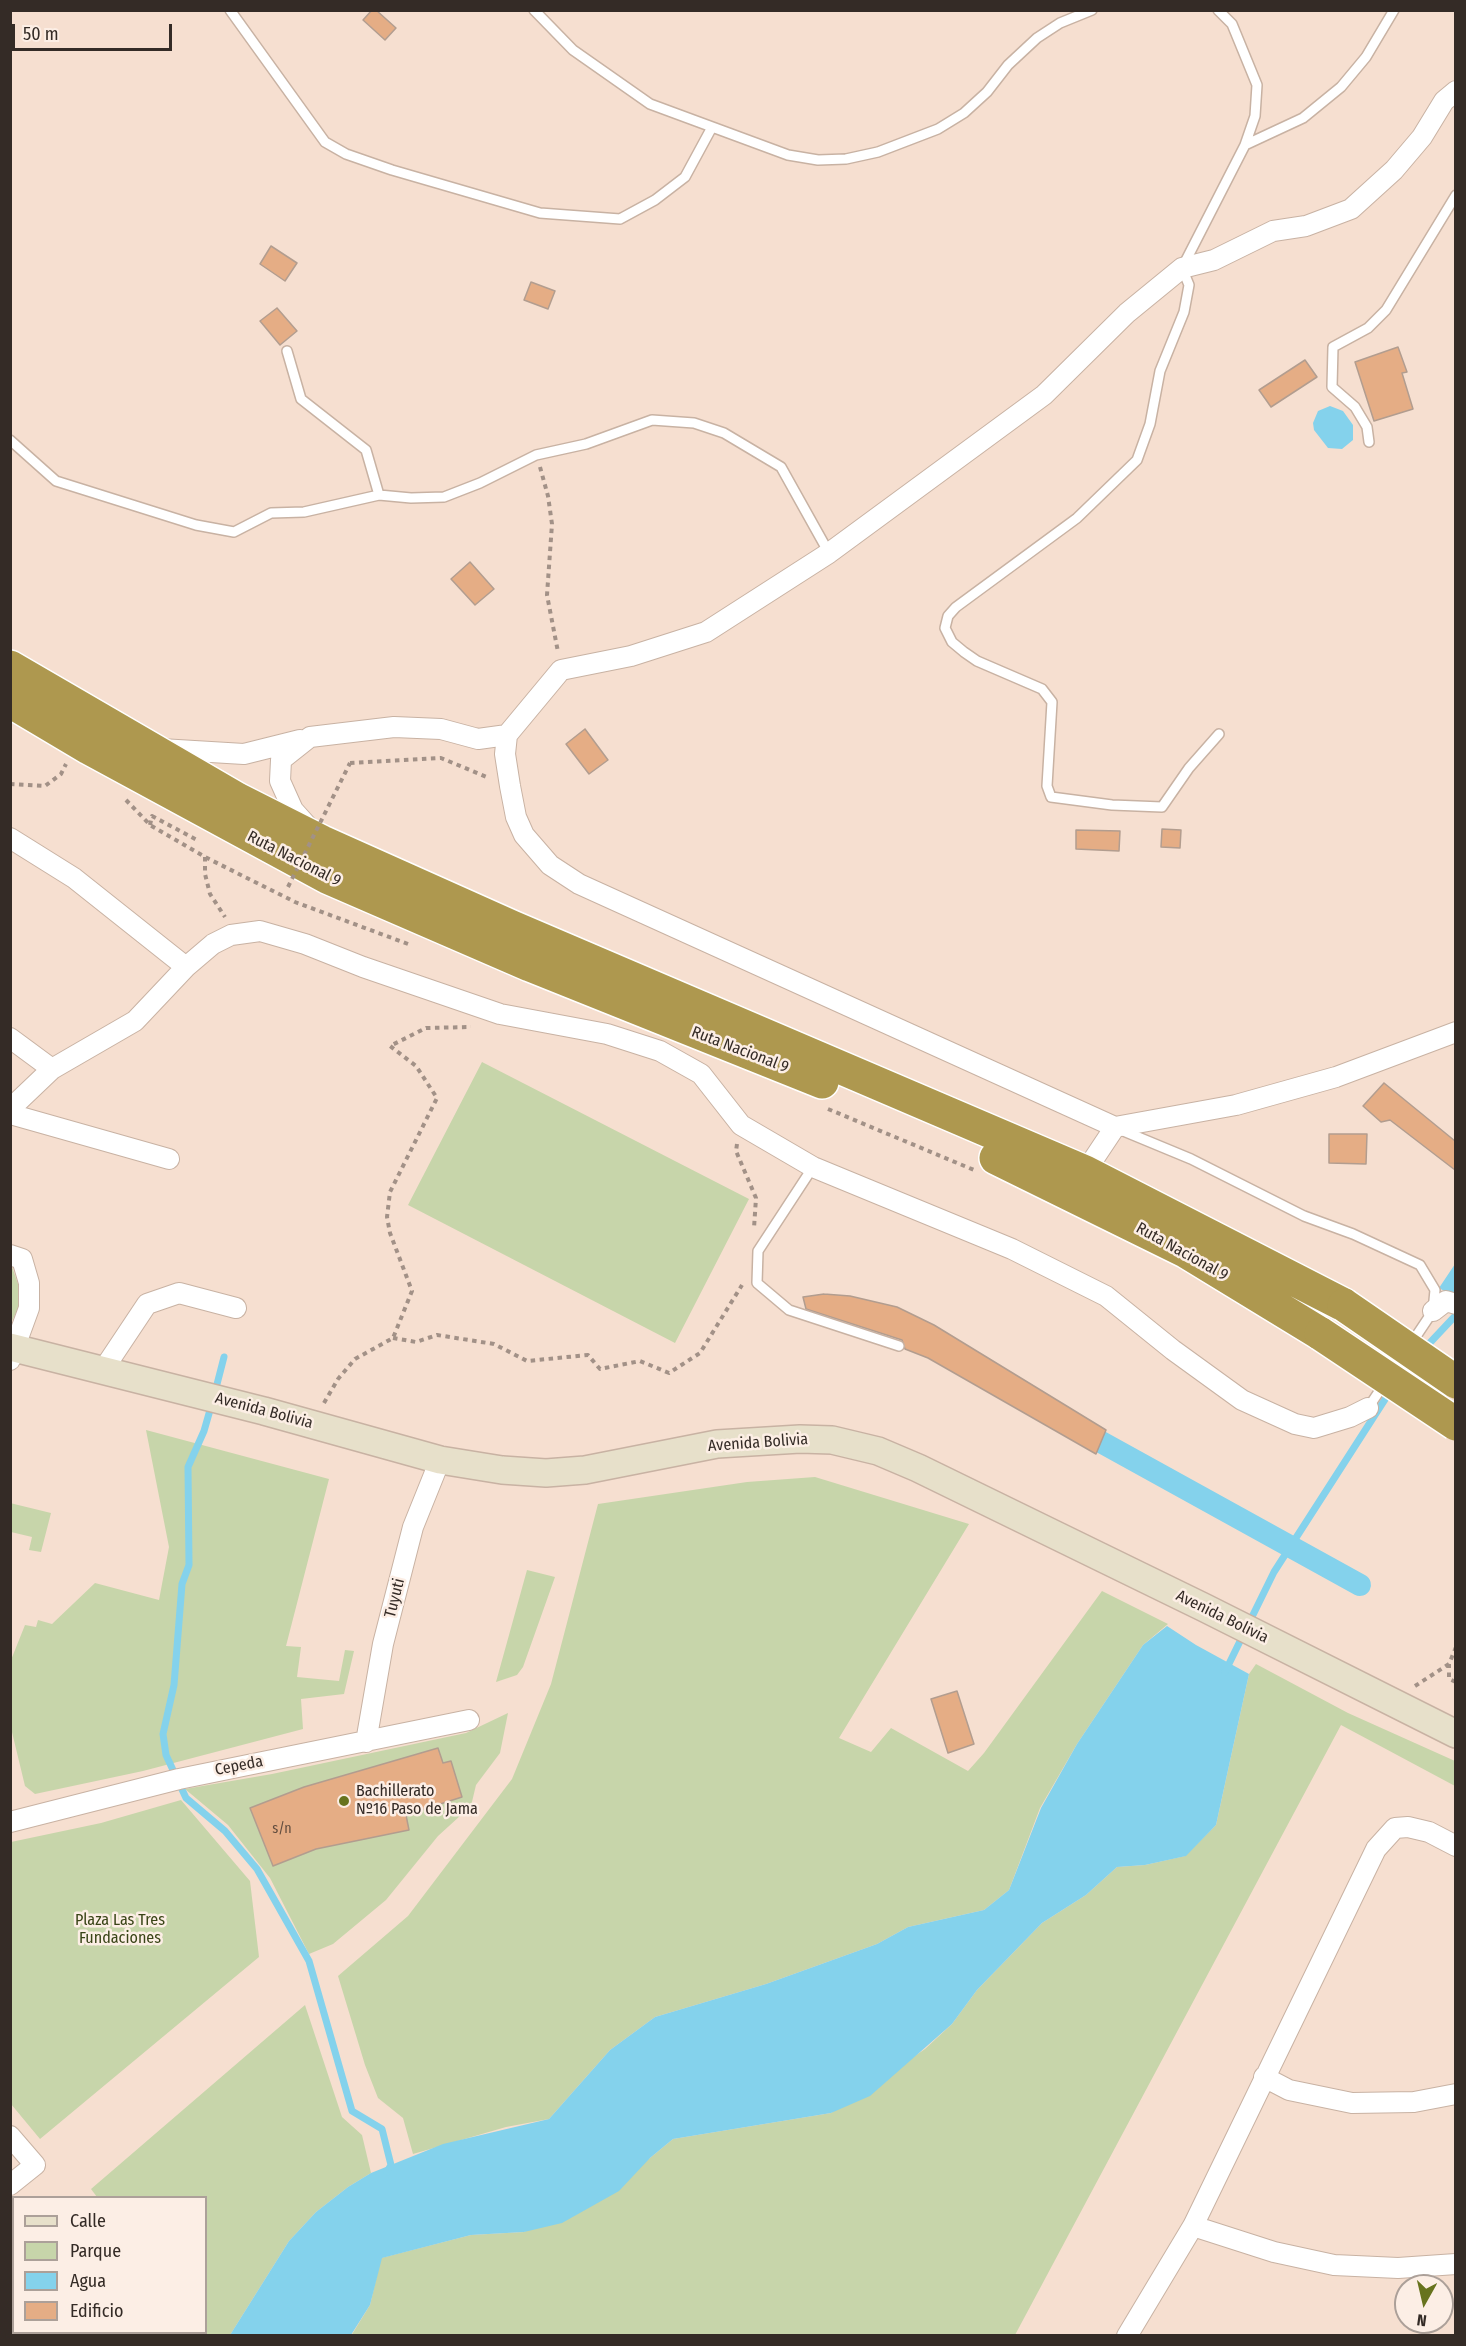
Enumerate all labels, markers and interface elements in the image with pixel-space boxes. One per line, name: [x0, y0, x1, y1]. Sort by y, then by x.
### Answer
scale bar: [15, 12, 176, 50]
text: 50 m: [23, 23, 59, 45]
street label: Ruta Nacional 9: [244, 827, 344, 891]
street label: Ruta Nacional 9: [689, 1023, 791, 1077]
street label: Ruta Nacional 9: [1133, 1219, 1231, 1285]
street label: Avenida Bolivia: [213, 1389, 315, 1433]
street label: Avenida Bolivia: [707, 1430, 809, 1456]
street label: Tuyuti: [381, 1576, 409, 1620]
street label: Avenida Bolivia: [1173, 1586, 1271, 1648]
street label: Cepeda: [213, 1752, 265, 1780]
place label: Bachillerato Nº16 Paso de Jama: [356, 1782, 478, 1820]
marker: Bachillerato Nº16 Paso de Jama: [337, 1794, 351, 1808]
house number: s/n: [272, 1821, 292, 1837]
park label: Plaza Las Tres Fundaciones: [75, 1911, 165, 1949]
legend: [12, 2196, 207, 2334]
text: Calle: [70, 2210, 106, 2232]
text: Parque: [70, 2240, 121, 2262]
text: Agua: [70, 2270, 106, 2292]
north arrow: [1394, 2274, 1454, 2334]
text: Edificio: [70, 2300, 123, 2322]
text: N: [1416, 2310, 1428, 2330]

